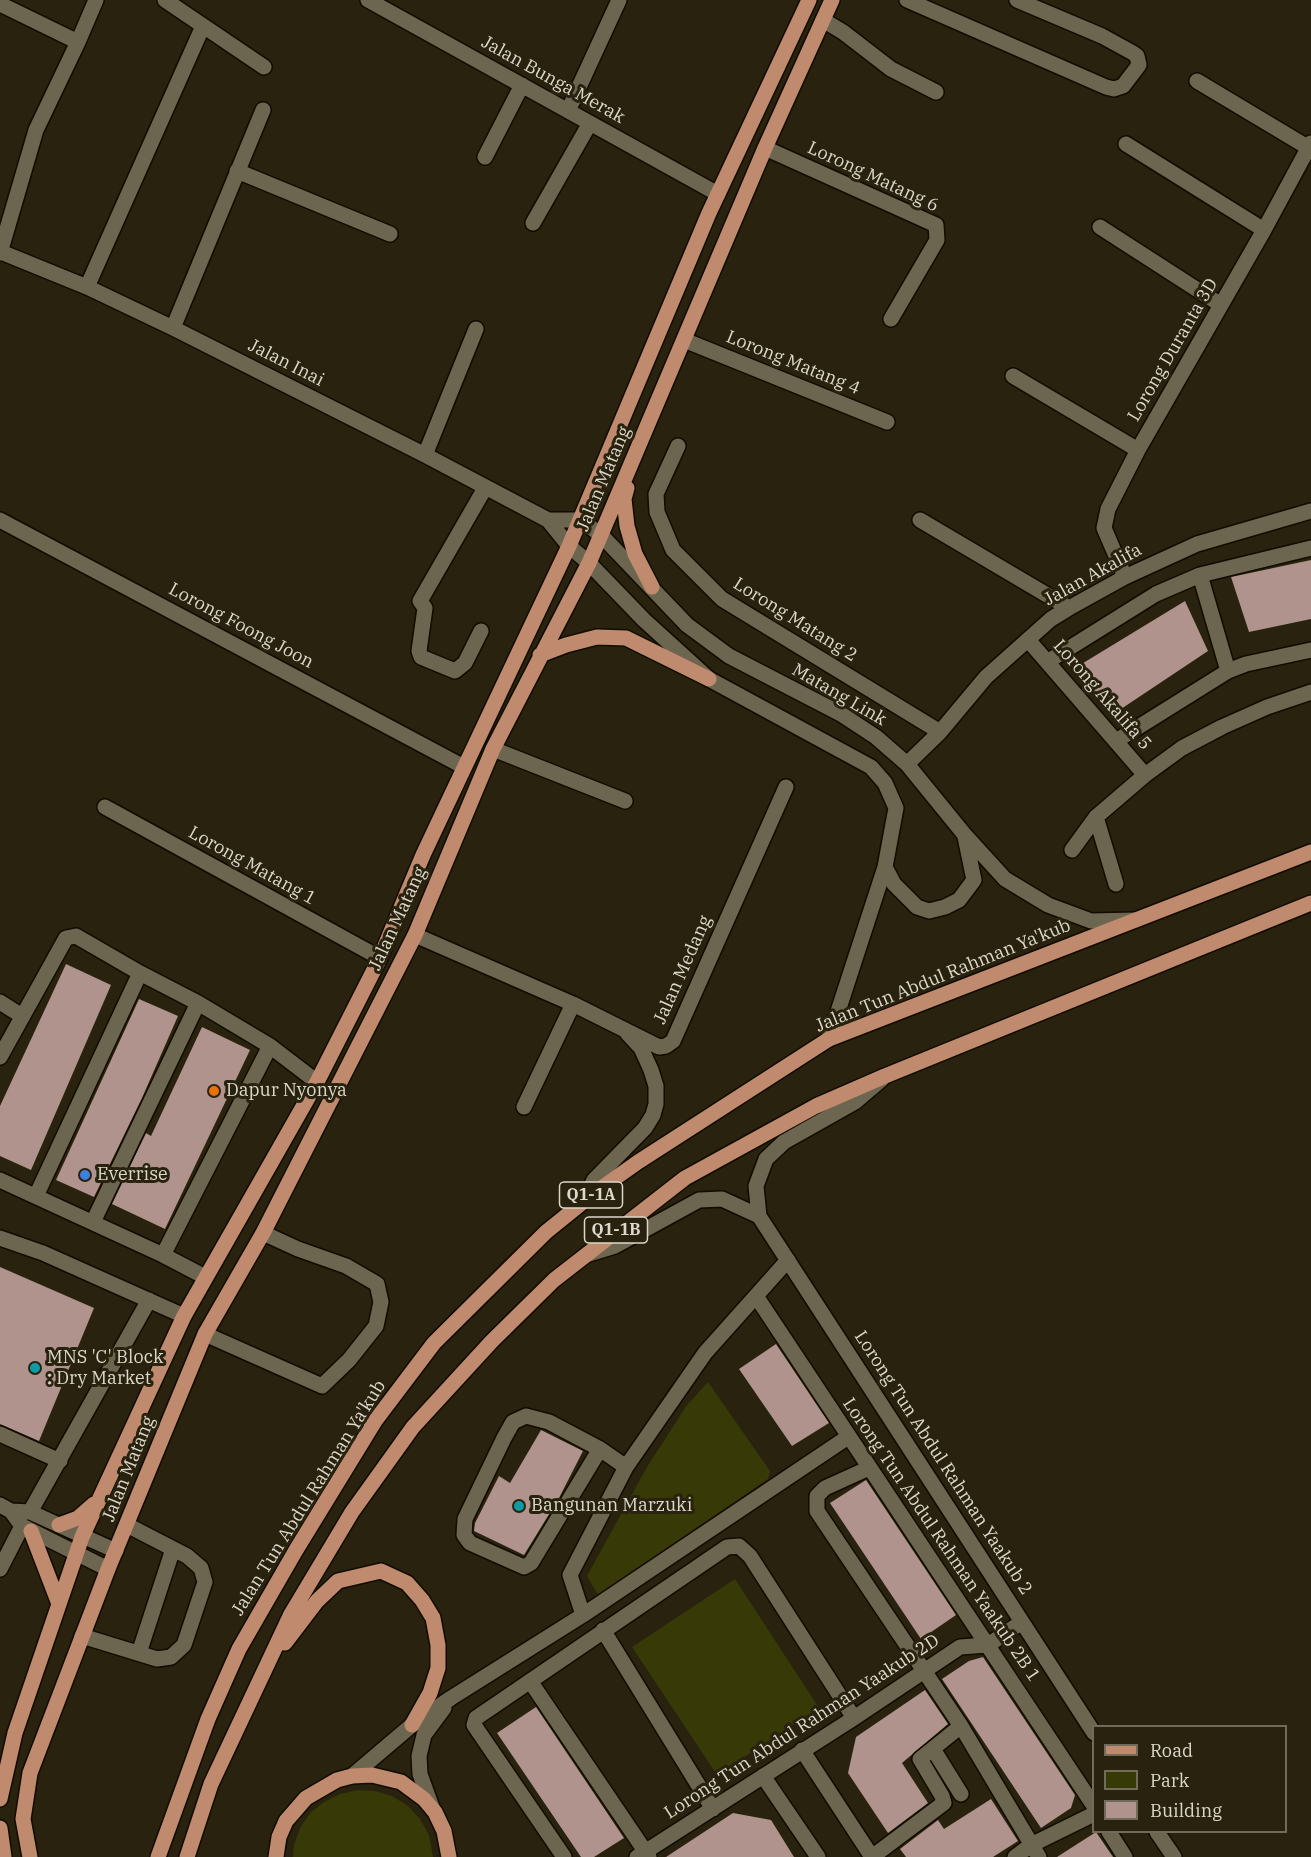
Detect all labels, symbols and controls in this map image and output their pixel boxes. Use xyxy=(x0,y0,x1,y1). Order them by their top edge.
street label: Jalan Bunga Merak xyxy=(477,32,629,128)
street label: Lorong Matang 6 xyxy=(804,137,942,217)
street label: Lorong Duranta 3D xyxy=(1123,275,1223,425)
street label: Lorong Matang 4 xyxy=(723,326,863,400)
street label: Jalan Inai xyxy=(245,335,327,391)
street label: Jalan Matang xyxy=(572,423,636,535)
street label: Jalan Akalifa xyxy=(1040,539,1146,611)
street label: Lorong Matang 2 xyxy=(729,573,861,667)
street label: Lorong Foong Joon xyxy=(165,579,317,673)
street label: Lorong Akalifa 5 xyxy=(1048,635,1156,755)
street label: Matang Link xyxy=(788,659,890,731)
street label: Lorong Matang 1 xyxy=(185,822,319,910)
street label: Jalan Matang xyxy=(365,864,431,974)
street label: Jalan Medang xyxy=(649,912,717,1028)
street label: Jalan Tun Abdul Rahman Ya'kub xyxy=(812,915,1074,1037)
place label: Dapur Nyonya xyxy=(226,1080,347,1102)
marker: Dapur Nyonya xyxy=(207,1084,221,1098)
place label: Everrise xyxy=(97,1164,168,1186)
marker: Everrise xyxy=(78,1168,92,1182)
road number: Q1-1A xyxy=(560,1182,622,1208)
road number: Q1-1B xyxy=(584,1217,648,1243)
street label: Lorong Tun Abdul Rahman Yaakub 2 xyxy=(849,1327,1037,1599)
place label: MNS 'C' Block : Dry Market xyxy=(47,1347,164,1390)
marker: MNS 'C' Block : Dry Market xyxy=(28,1361,42,1375)
street label: Jalan Tun Abdul Rahman Ya'kub xyxy=(227,1376,391,1620)
street label: Lorong Tun Abdul Rahman Yaakub 2B 1 xyxy=(838,1394,1044,1686)
street label: Jalan Matang xyxy=(98,1413,160,1525)
place label: Bangunan Marzuki xyxy=(531,1495,692,1517)
marker: Bangunan Marzuki xyxy=(512,1499,526,1513)
street label: Lorong Tun Abdul Rahman Yaakub 2D xyxy=(661,1630,943,1824)
legend xyxy=(1092,1725,1287,1833)
text: Road xyxy=(1150,1739,1193,1762)
text: Park xyxy=(1150,1769,1189,1792)
text: Building xyxy=(1150,1799,1222,1822)

